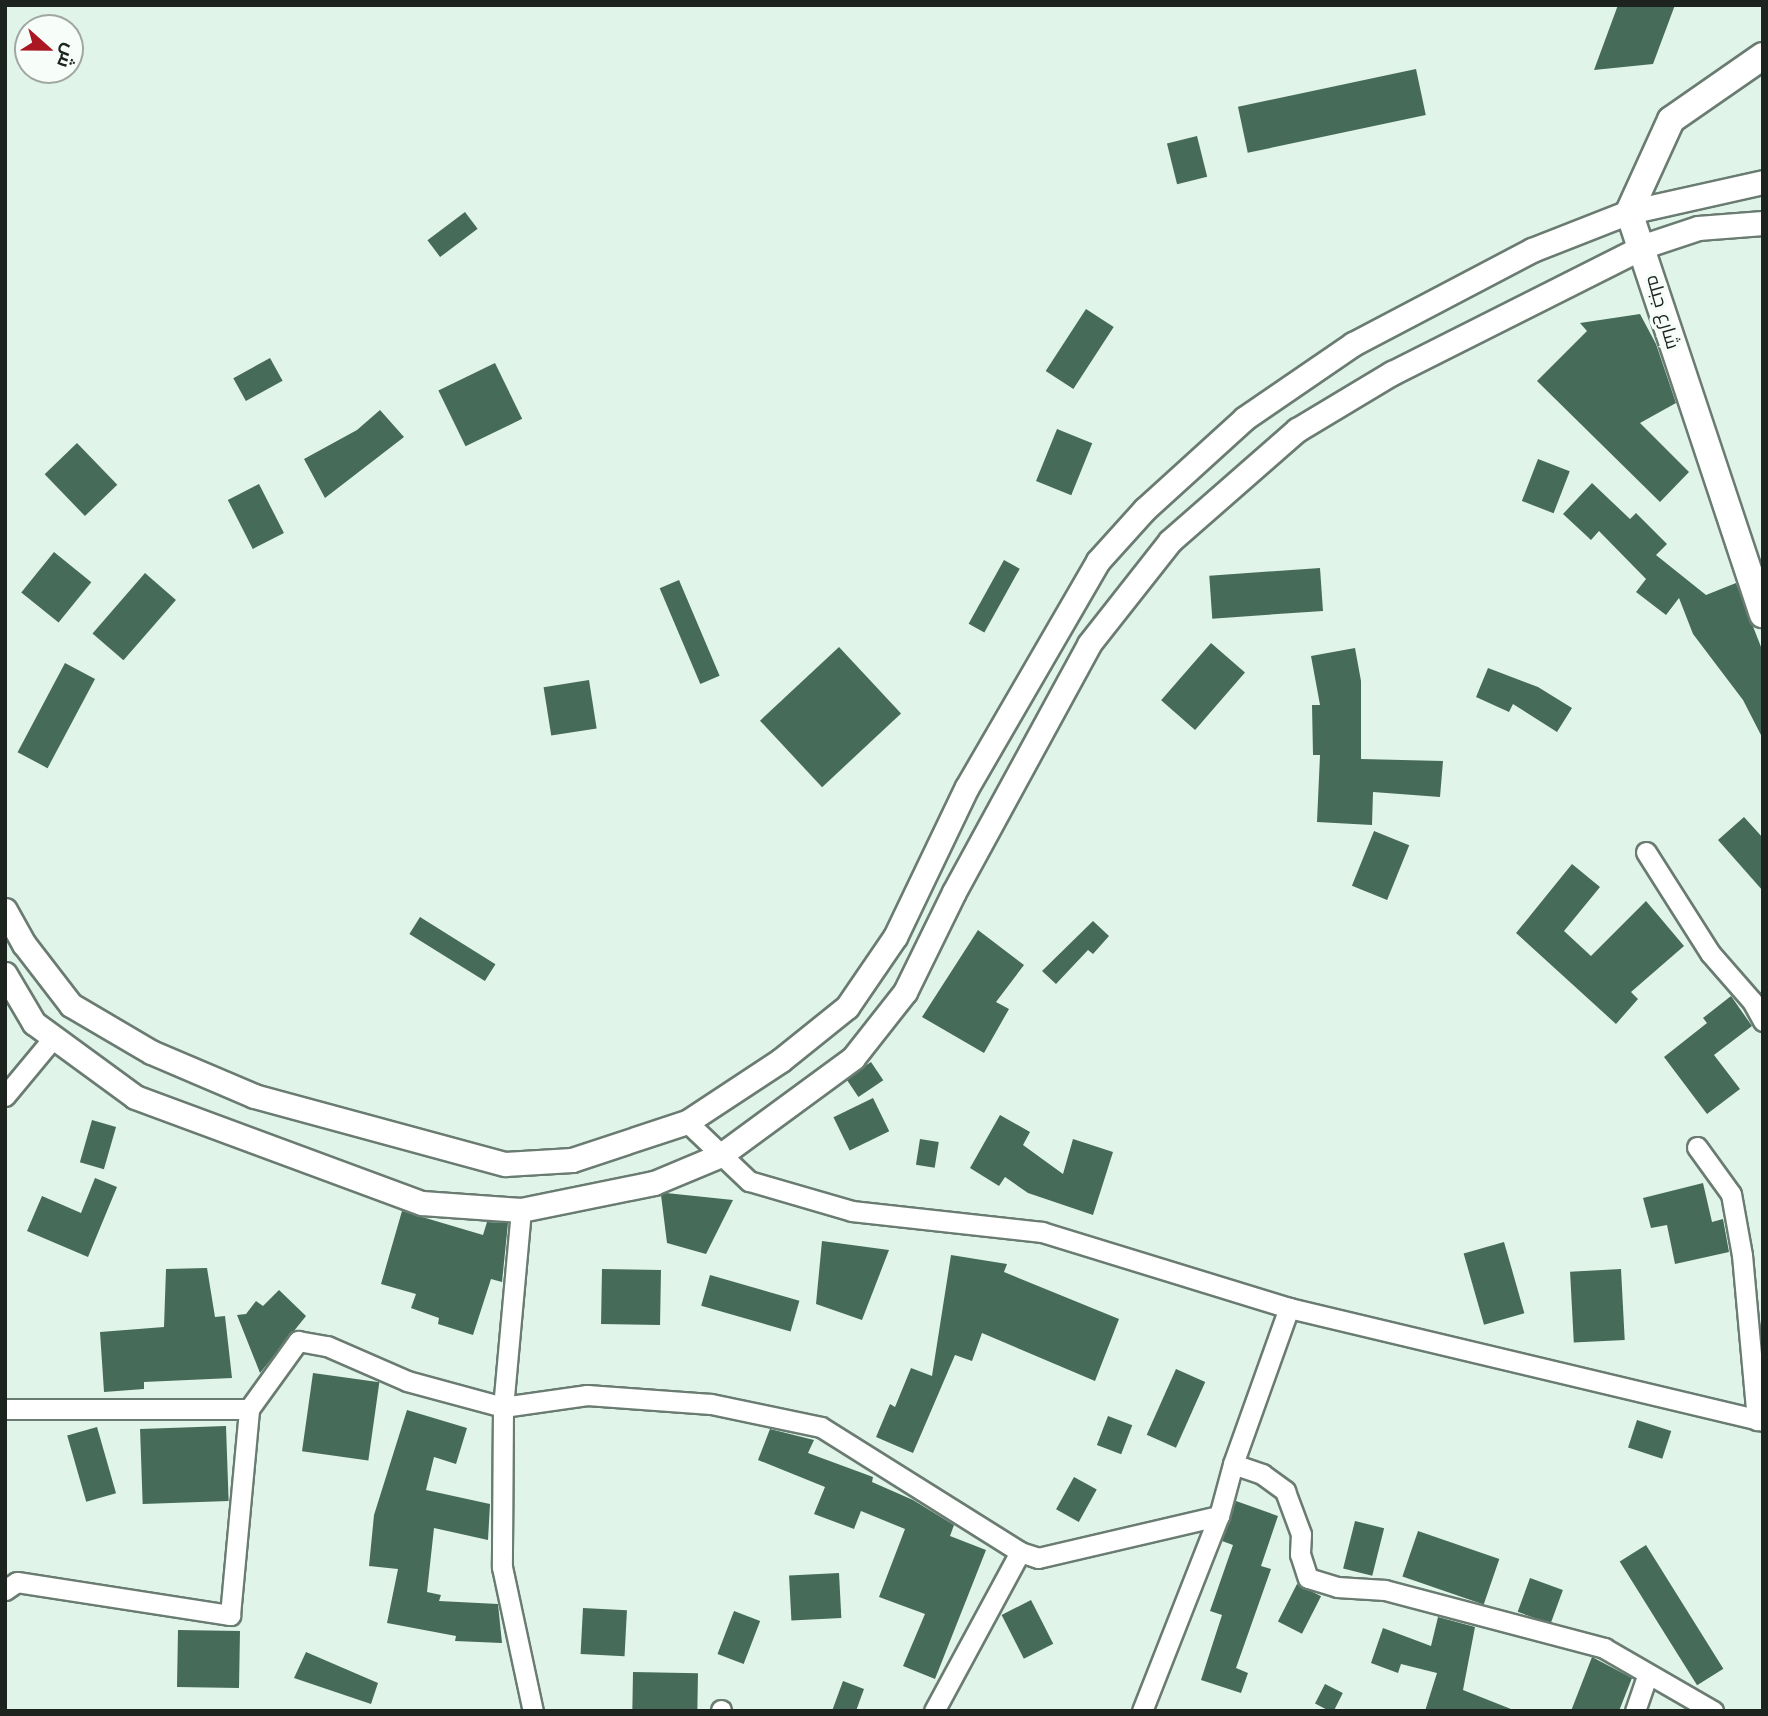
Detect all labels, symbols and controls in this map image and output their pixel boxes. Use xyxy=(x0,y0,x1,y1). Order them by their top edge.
north arrow xyxy=(14,14,84,84)
text: ش xyxy=(52,40,82,71)
street label: شارع جبله xyxy=(1642,272,1684,352)

